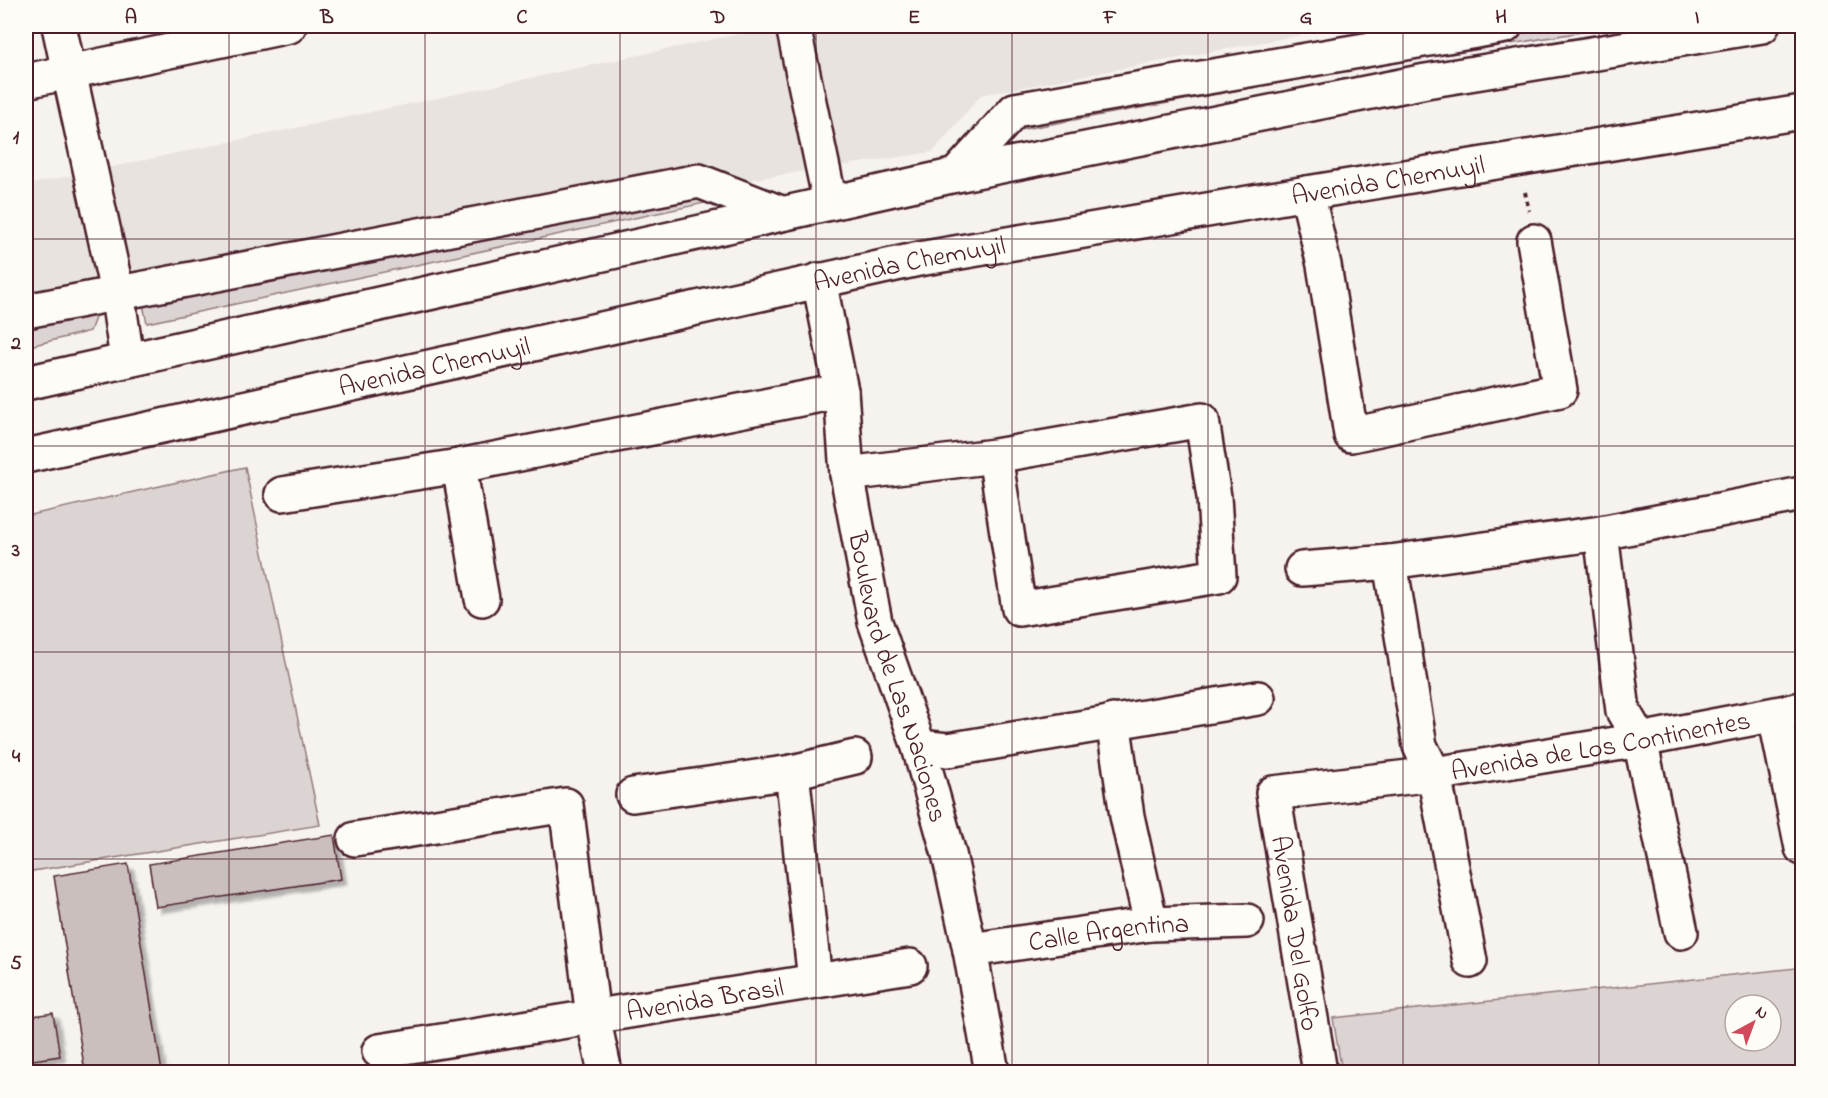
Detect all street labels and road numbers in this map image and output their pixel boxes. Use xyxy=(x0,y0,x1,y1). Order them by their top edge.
street label: Avenida Chemuyil xyxy=(1289,147,1488,217)
street label: Avenida Chemuyil xyxy=(810,228,1009,304)
street label: Avenida Chemuyil xyxy=(335,328,534,408)
street label: Boulevard de Las Naciones xyxy=(836,528,956,827)
street label: Avenida de Los Continentes xyxy=(1448,702,1754,793)
street label: Avenida Del Golfo xyxy=(1259,833,1328,1034)
street label: Calle Argentina xyxy=(1026,906,1190,963)
street label: Avenida Brasil xyxy=(624,969,787,1033)

